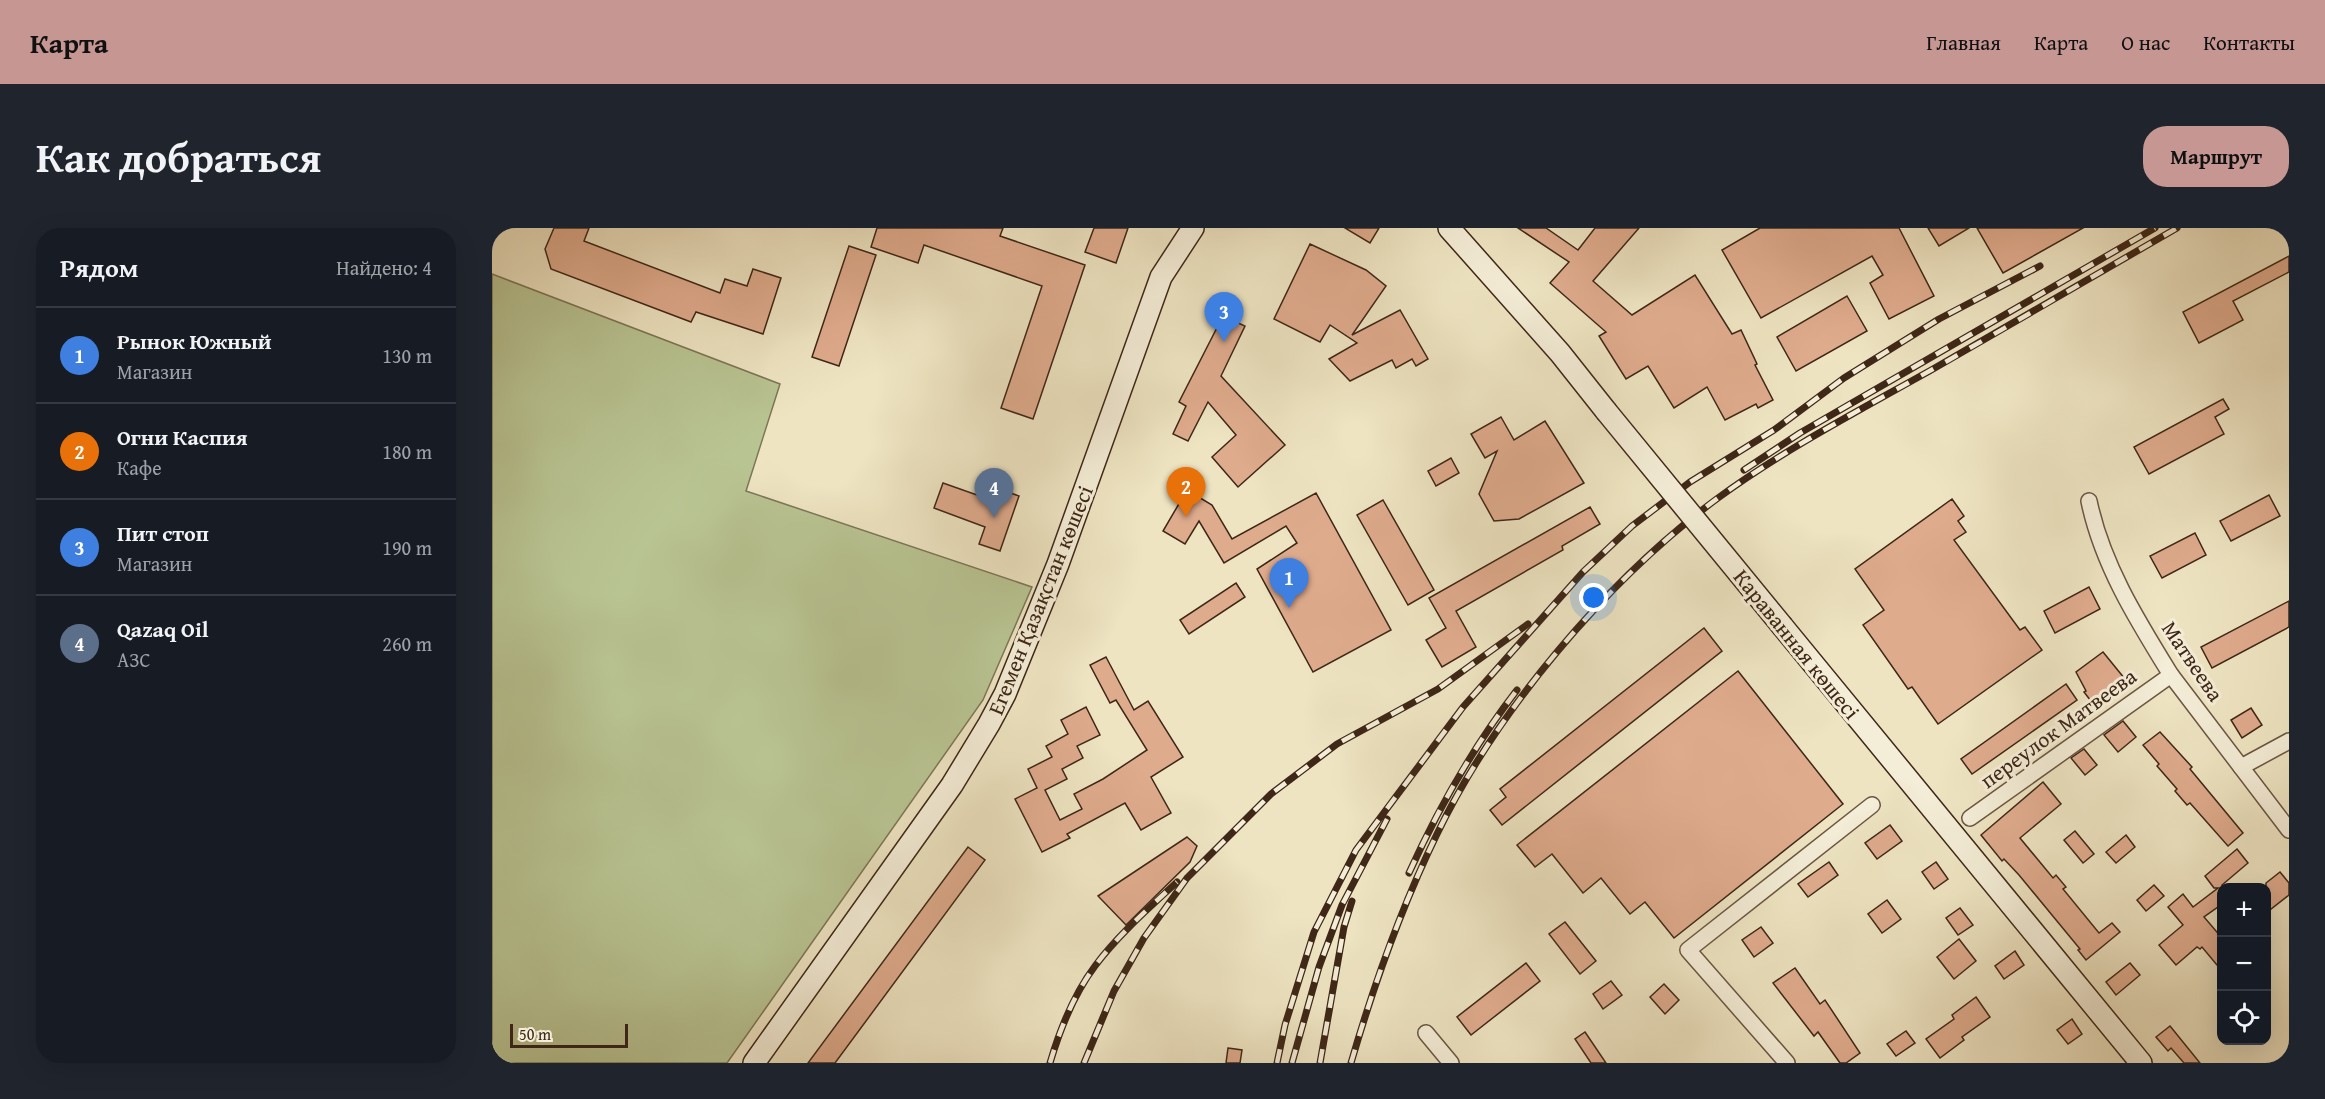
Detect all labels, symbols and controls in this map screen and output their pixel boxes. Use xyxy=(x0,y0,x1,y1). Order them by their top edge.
text: Карта xyxy=(30,22,108,63)
text: Главная xyxy=(1926,27,2001,58)
text: Карта xyxy=(2034,27,2088,58)
text: О нас xyxy=(2121,27,2170,58)
text: Контакты xyxy=(2203,27,2295,58)
text: Как добраться xyxy=(36,126,321,187)
button: Маршрут xyxy=(2143,126,2289,187)
text: Рядом xyxy=(60,248,138,287)
text: Найдено: 4 xyxy=(336,253,432,282)
pin: 3 xyxy=(1204,292,1244,342)
text: Рынок Южный xyxy=(117,325,271,357)
text: 1 xyxy=(74,341,85,370)
text: 130 m xyxy=(382,341,432,370)
text: Магазин xyxy=(117,357,192,386)
text: Огни Каспия xyxy=(117,421,248,453)
text: 2 xyxy=(74,437,85,466)
text: 180 m xyxy=(382,437,432,466)
text: Кафе xyxy=(117,453,162,482)
pin: 4 xyxy=(974,468,1014,518)
pin: 2 xyxy=(1166,468,1206,517)
street label: Егемен Қазақстан көшесі xyxy=(979,481,1101,719)
text: Пит стоп xyxy=(117,517,209,549)
text: 3 xyxy=(74,533,85,562)
text: 190 m xyxy=(382,533,432,562)
text: Магазин xyxy=(117,549,192,578)
pin: 1 xyxy=(1270,558,1308,608)
street label: Караванная көшесі xyxy=(1726,562,1868,726)
your location xyxy=(1579,583,1608,612)
text: Qazaq Oil xyxy=(117,613,209,645)
street label: Матвеева xyxy=(2154,614,2232,708)
text: 4 xyxy=(74,629,85,658)
text: 260 m xyxy=(382,629,432,658)
text: АЗС xyxy=(117,645,150,674)
street label: переулок Матвеева xyxy=(1973,660,2143,796)
map controls xyxy=(2217,883,2271,1045)
button: + xyxy=(2217,883,2271,937)
button: − xyxy=(2217,937,2271,991)
button: locate xyxy=(2217,991,2271,1045)
scale bar xyxy=(510,1021,628,1048)
text: 50 m xyxy=(519,1022,551,1046)

